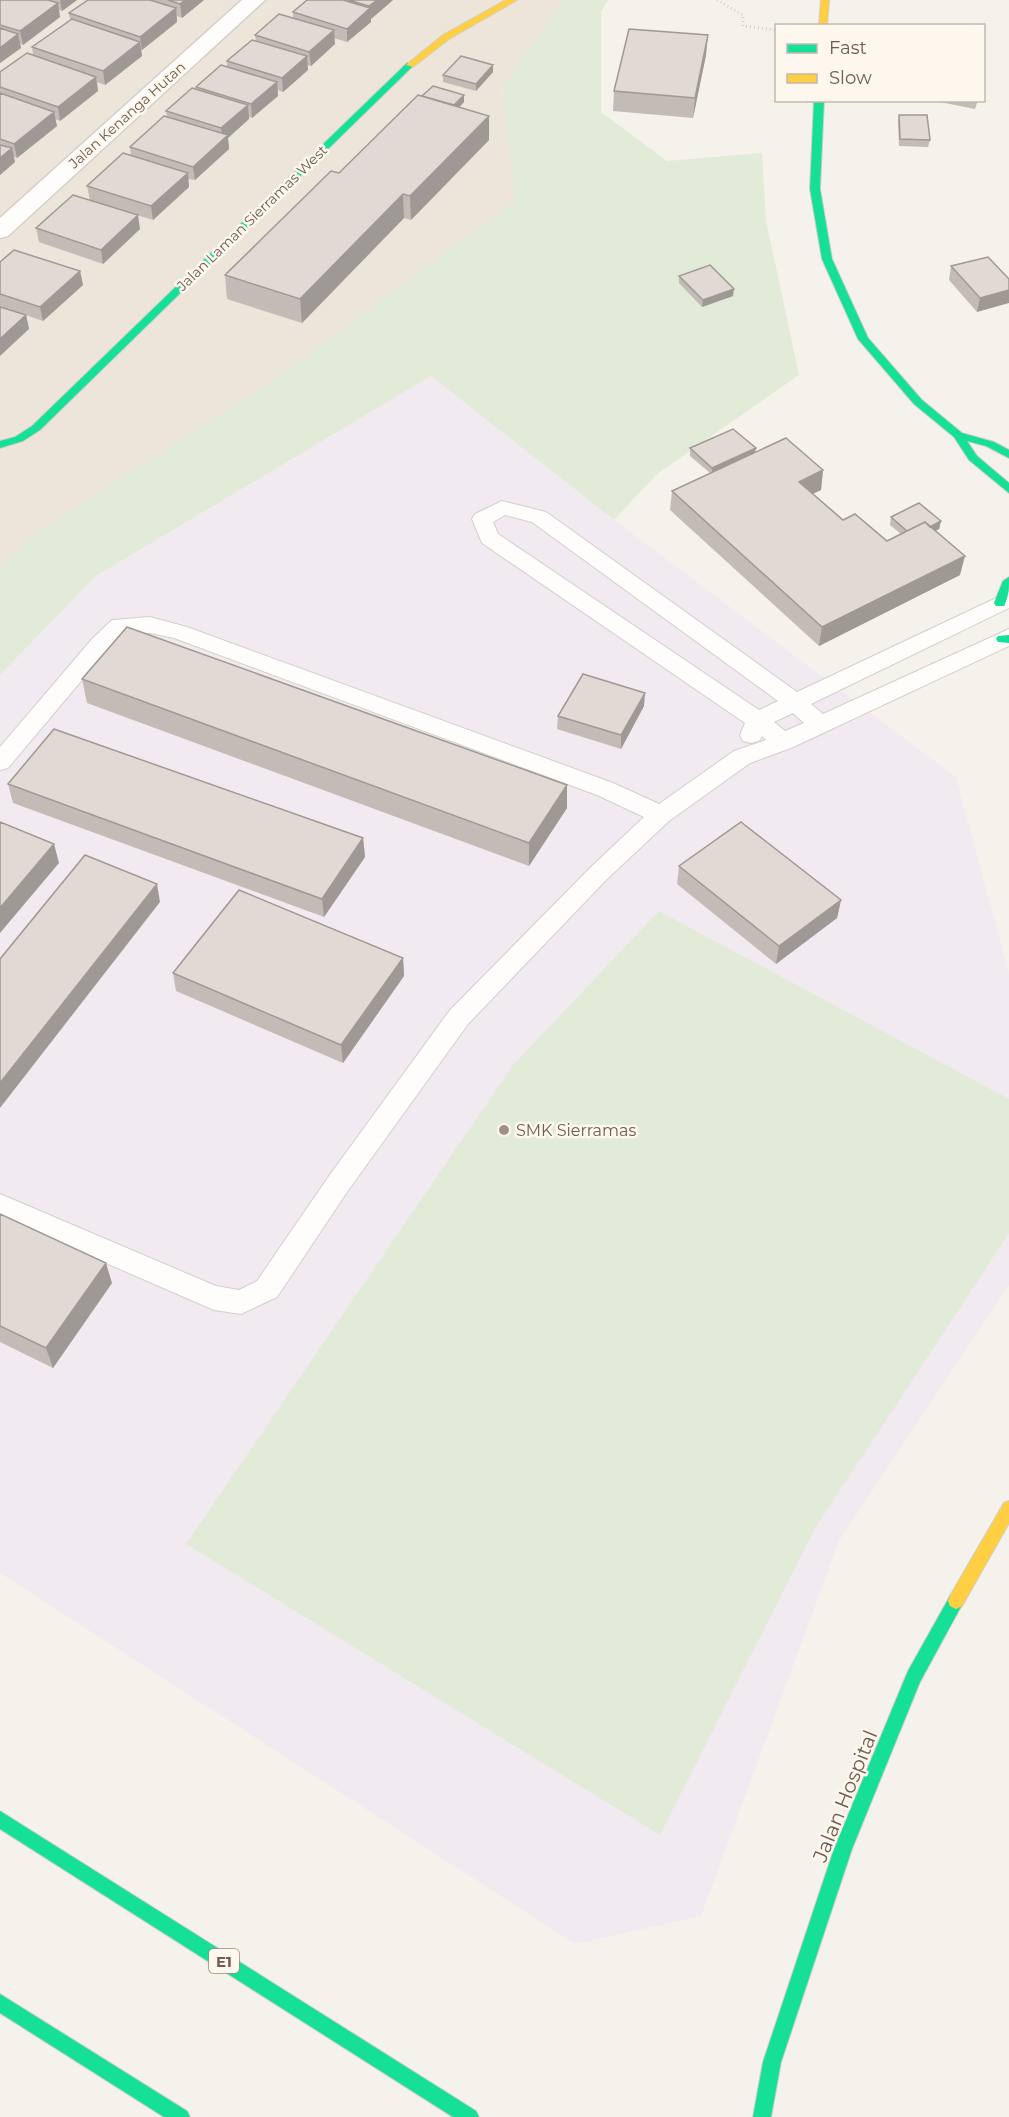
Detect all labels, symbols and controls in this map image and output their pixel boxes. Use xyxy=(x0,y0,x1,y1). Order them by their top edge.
legend xyxy=(775,24,985,102)
text: Fast xyxy=(829,37,867,59)
street label: Jalan Kenanga Hutan xyxy=(64,58,189,173)
text: Slow xyxy=(829,67,872,89)
street label: Jalan Laman Sierramas West xyxy=(172,141,331,295)
place label: SMK Sierramas xyxy=(516,1121,636,1140)
marker: SMK Sierramas xyxy=(497,1123,511,1137)
street label: Jalan Hospital xyxy=(807,1727,882,1866)
road number: E1 xyxy=(209,1949,239,1973)

